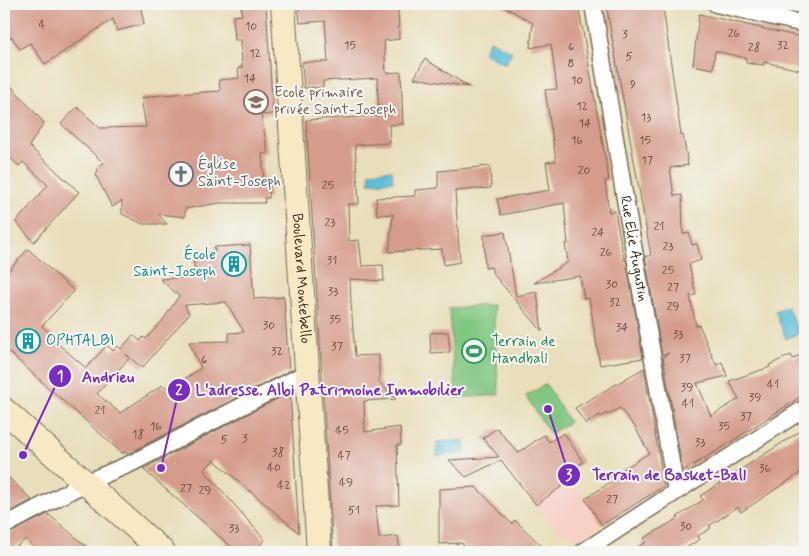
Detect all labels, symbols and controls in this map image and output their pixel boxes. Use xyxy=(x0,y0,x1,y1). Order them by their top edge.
house number: 4 xyxy=(39,17,46,33)
house number: 10 xyxy=(245,19,257,35)
house number: 26 xyxy=(728,26,741,42)
house number: 3 xyxy=(622,27,628,43)
house number: 15 xyxy=(344,38,356,54)
house number: 32 xyxy=(777,38,789,54)
house number: 6 xyxy=(568,39,574,55)
house number: 28 xyxy=(748,40,760,56)
house number: 12 xyxy=(249,46,261,62)
house number: 5 xyxy=(625,49,633,65)
house number: 8 xyxy=(568,56,574,72)
house number: 14 xyxy=(244,71,256,87)
house number: 10 xyxy=(571,73,583,89)
house number: 9 xyxy=(630,77,636,93)
place label: Ecole primaire privée Saint-Joseph xyxy=(274,83,396,120)
school or university icon: Ecole primaire privée Saint-Joseph xyxy=(243,89,269,115)
house number: 12 xyxy=(576,99,588,115)
house number: 13 xyxy=(641,110,651,126)
house number: 14 xyxy=(579,116,591,132)
house number: 16 xyxy=(571,133,583,149)
house number: 15 xyxy=(639,133,651,149)
house number: 17 xyxy=(641,153,653,169)
place label: Église Saint-Joseph xyxy=(198,154,281,192)
church icon: Église Saint-Joseph xyxy=(168,161,194,187)
house number: 20 xyxy=(578,163,591,179)
house number: 25 xyxy=(322,178,334,194)
street label: Rue Elie Augustin xyxy=(615,194,653,303)
street label: Boulevard Montebello xyxy=(287,213,315,344)
house number: 23 xyxy=(325,215,335,231)
house number: 21 xyxy=(653,219,665,235)
house number: 24 xyxy=(591,225,605,241)
house number: 23 xyxy=(663,239,673,255)
place label: École Saint-Joseph xyxy=(133,244,216,282)
house number: 26 xyxy=(600,245,613,261)
building icon: École Saint-Joseph xyxy=(221,251,247,277)
house number: 31 xyxy=(327,253,337,269)
house number: 25 xyxy=(662,263,674,279)
house number: 30 xyxy=(606,277,618,293)
house number: 27 xyxy=(667,280,679,296)
house number: 33 xyxy=(328,284,338,300)
house number: 32 xyxy=(609,295,621,311)
house number: 29 xyxy=(666,299,680,315)
house number: 35 xyxy=(329,312,341,328)
house number: 30 xyxy=(263,318,275,334)
house number: 34 xyxy=(616,320,628,336)
house number: 33 xyxy=(673,327,683,343)
building icon: OPHTALBI xyxy=(15,328,41,354)
place label: OPHTALBI xyxy=(46,331,114,351)
place label: Terrain de Handball xyxy=(492,332,556,369)
sports icon: Terrain de Handball xyxy=(461,338,487,364)
house number: 37 xyxy=(331,339,343,355)
house number: 32 xyxy=(271,344,283,360)
house number: 37 xyxy=(679,351,691,367)
house number: 6 xyxy=(201,352,207,368)
callout: Andrieu xyxy=(47,360,145,391)
text: 1 xyxy=(57,367,63,387)
text: Andrieu xyxy=(82,367,135,388)
callout: L'adresse. Albi Patrimoine Immobilier xyxy=(166,374,470,405)
house number: 41 xyxy=(767,377,779,393)
text: L'adresse. Albi Patrimoine Immobilier xyxy=(196,380,465,401)
house number: 39 xyxy=(681,380,693,396)
text: 2 xyxy=(175,381,183,401)
house number: 39 xyxy=(749,390,761,406)
house number: 41 xyxy=(682,396,694,412)
house number: 21 xyxy=(94,403,106,419)
house number: 37 xyxy=(740,409,752,425)
house number: 16 xyxy=(150,419,162,435)
house number: 35 xyxy=(718,419,730,435)
house number: 45 xyxy=(335,423,349,439)
house number: 18 xyxy=(132,427,144,443)
house number: 3 xyxy=(242,431,248,447)
house number: 5 xyxy=(220,432,228,448)
house number: 33 xyxy=(695,435,705,451)
house number: 38 xyxy=(272,445,284,461)
house number: 47 xyxy=(337,448,351,464)
callout: Terrain de Basket-Ball xyxy=(557,459,756,490)
house number: 40 xyxy=(267,460,281,476)
house number: 36 xyxy=(759,461,771,477)
text: Terrain de Basket-Ball xyxy=(592,465,746,486)
text: 3 xyxy=(566,466,573,486)
house number: 49 xyxy=(339,475,353,491)
house number: 42 xyxy=(277,478,291,494)
house number: 27 xyxy=(180,481,192,497)
house number: 29 xyxy=(198,483,212,499)
house number: 27 xyxy=(606,492,618,508)
house number: 51 xyxy=(348,503,360,519)
house number: 30 xyxy=(680,519,692,535)
house number: 33 xyxy=(229,521,239,537)

